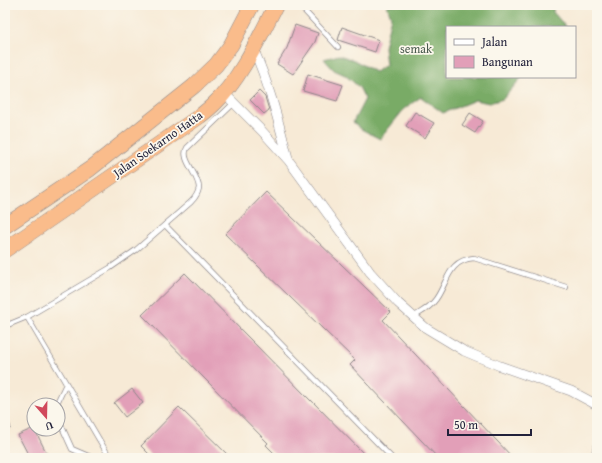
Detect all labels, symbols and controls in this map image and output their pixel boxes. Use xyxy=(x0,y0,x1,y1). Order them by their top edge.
legend xyxy=(446,26,576,78)
text: Jalan xyxy=(480,33,507,50)
park label: semak xyxy=(400,40,433,57)
text: Bangunan xyxy=(482,53,533,70)
street label: Jalan Soekarno Hatta xyxy=(108,106,206,182)
north arrow xyxy=(26,397,66,437)
scale bar xyxy=(448,411,531,437)
text: 50 m xyxy=(454,416,478,433)
text: U xyxy=(43,418,56,435)

